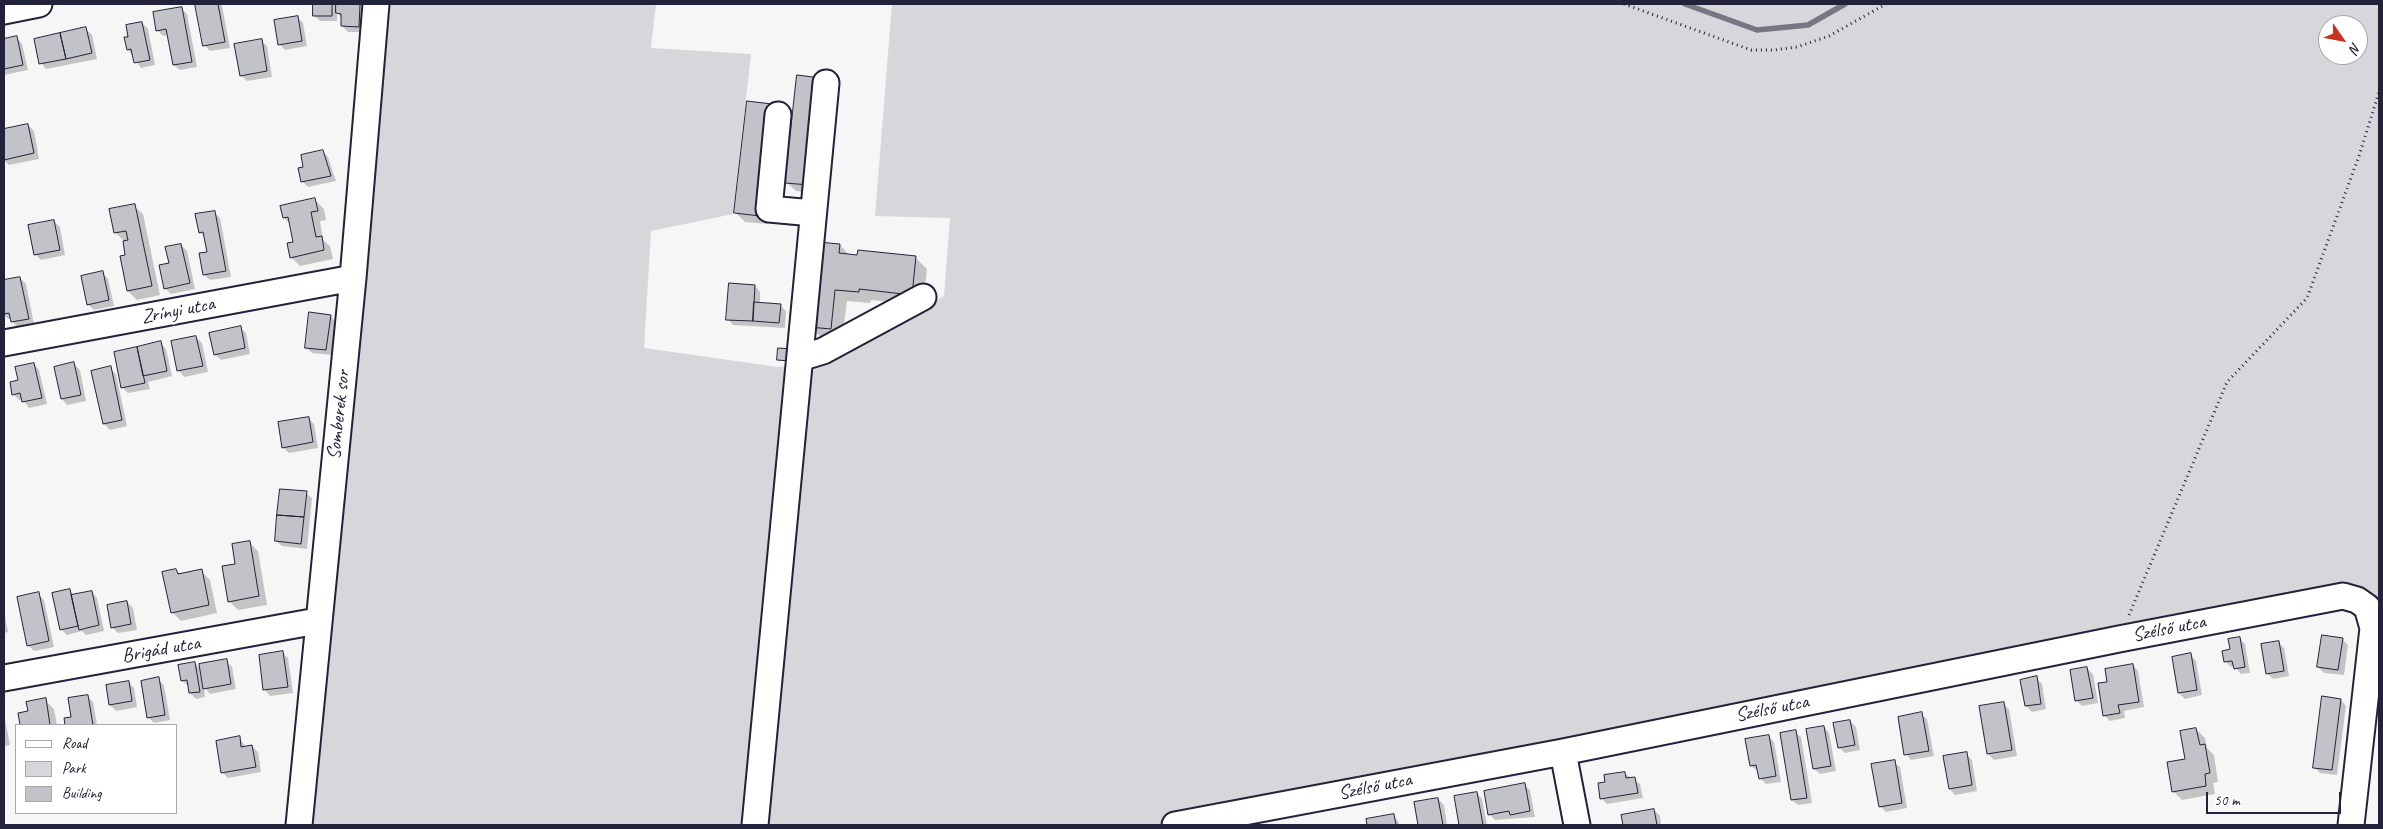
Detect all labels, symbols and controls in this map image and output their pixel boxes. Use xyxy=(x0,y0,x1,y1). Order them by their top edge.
north arrow xyxy=(2318,15,2368,65)
text: N xyxy=(2346,40,2365,56)
street label: Zrínyi utca xyxy=(139,292,217,330)
street label: Somberek sor xyxy=(322,369,356,461)
street label: Szélső utca xyxy=(2130,610,2208,648)
street label: Brigád utca xyxy=(120,631,202,669)
street label: Szélső utca xyxy=(1733,690,1811,728)
legend xyxy=(15,724,178,814)
text: Road xyxy=(62,734,87,753)
text: Park xyxy=(62,759,86,778)
street label: Szélső utca xyxy=(1336,768,1414,806)
scale bar xyxy=(2208,782,2343,814)
text: Building xyxy=(62,784,101,803)
text: 50 m xyxy=(2214,791,2240,810)

